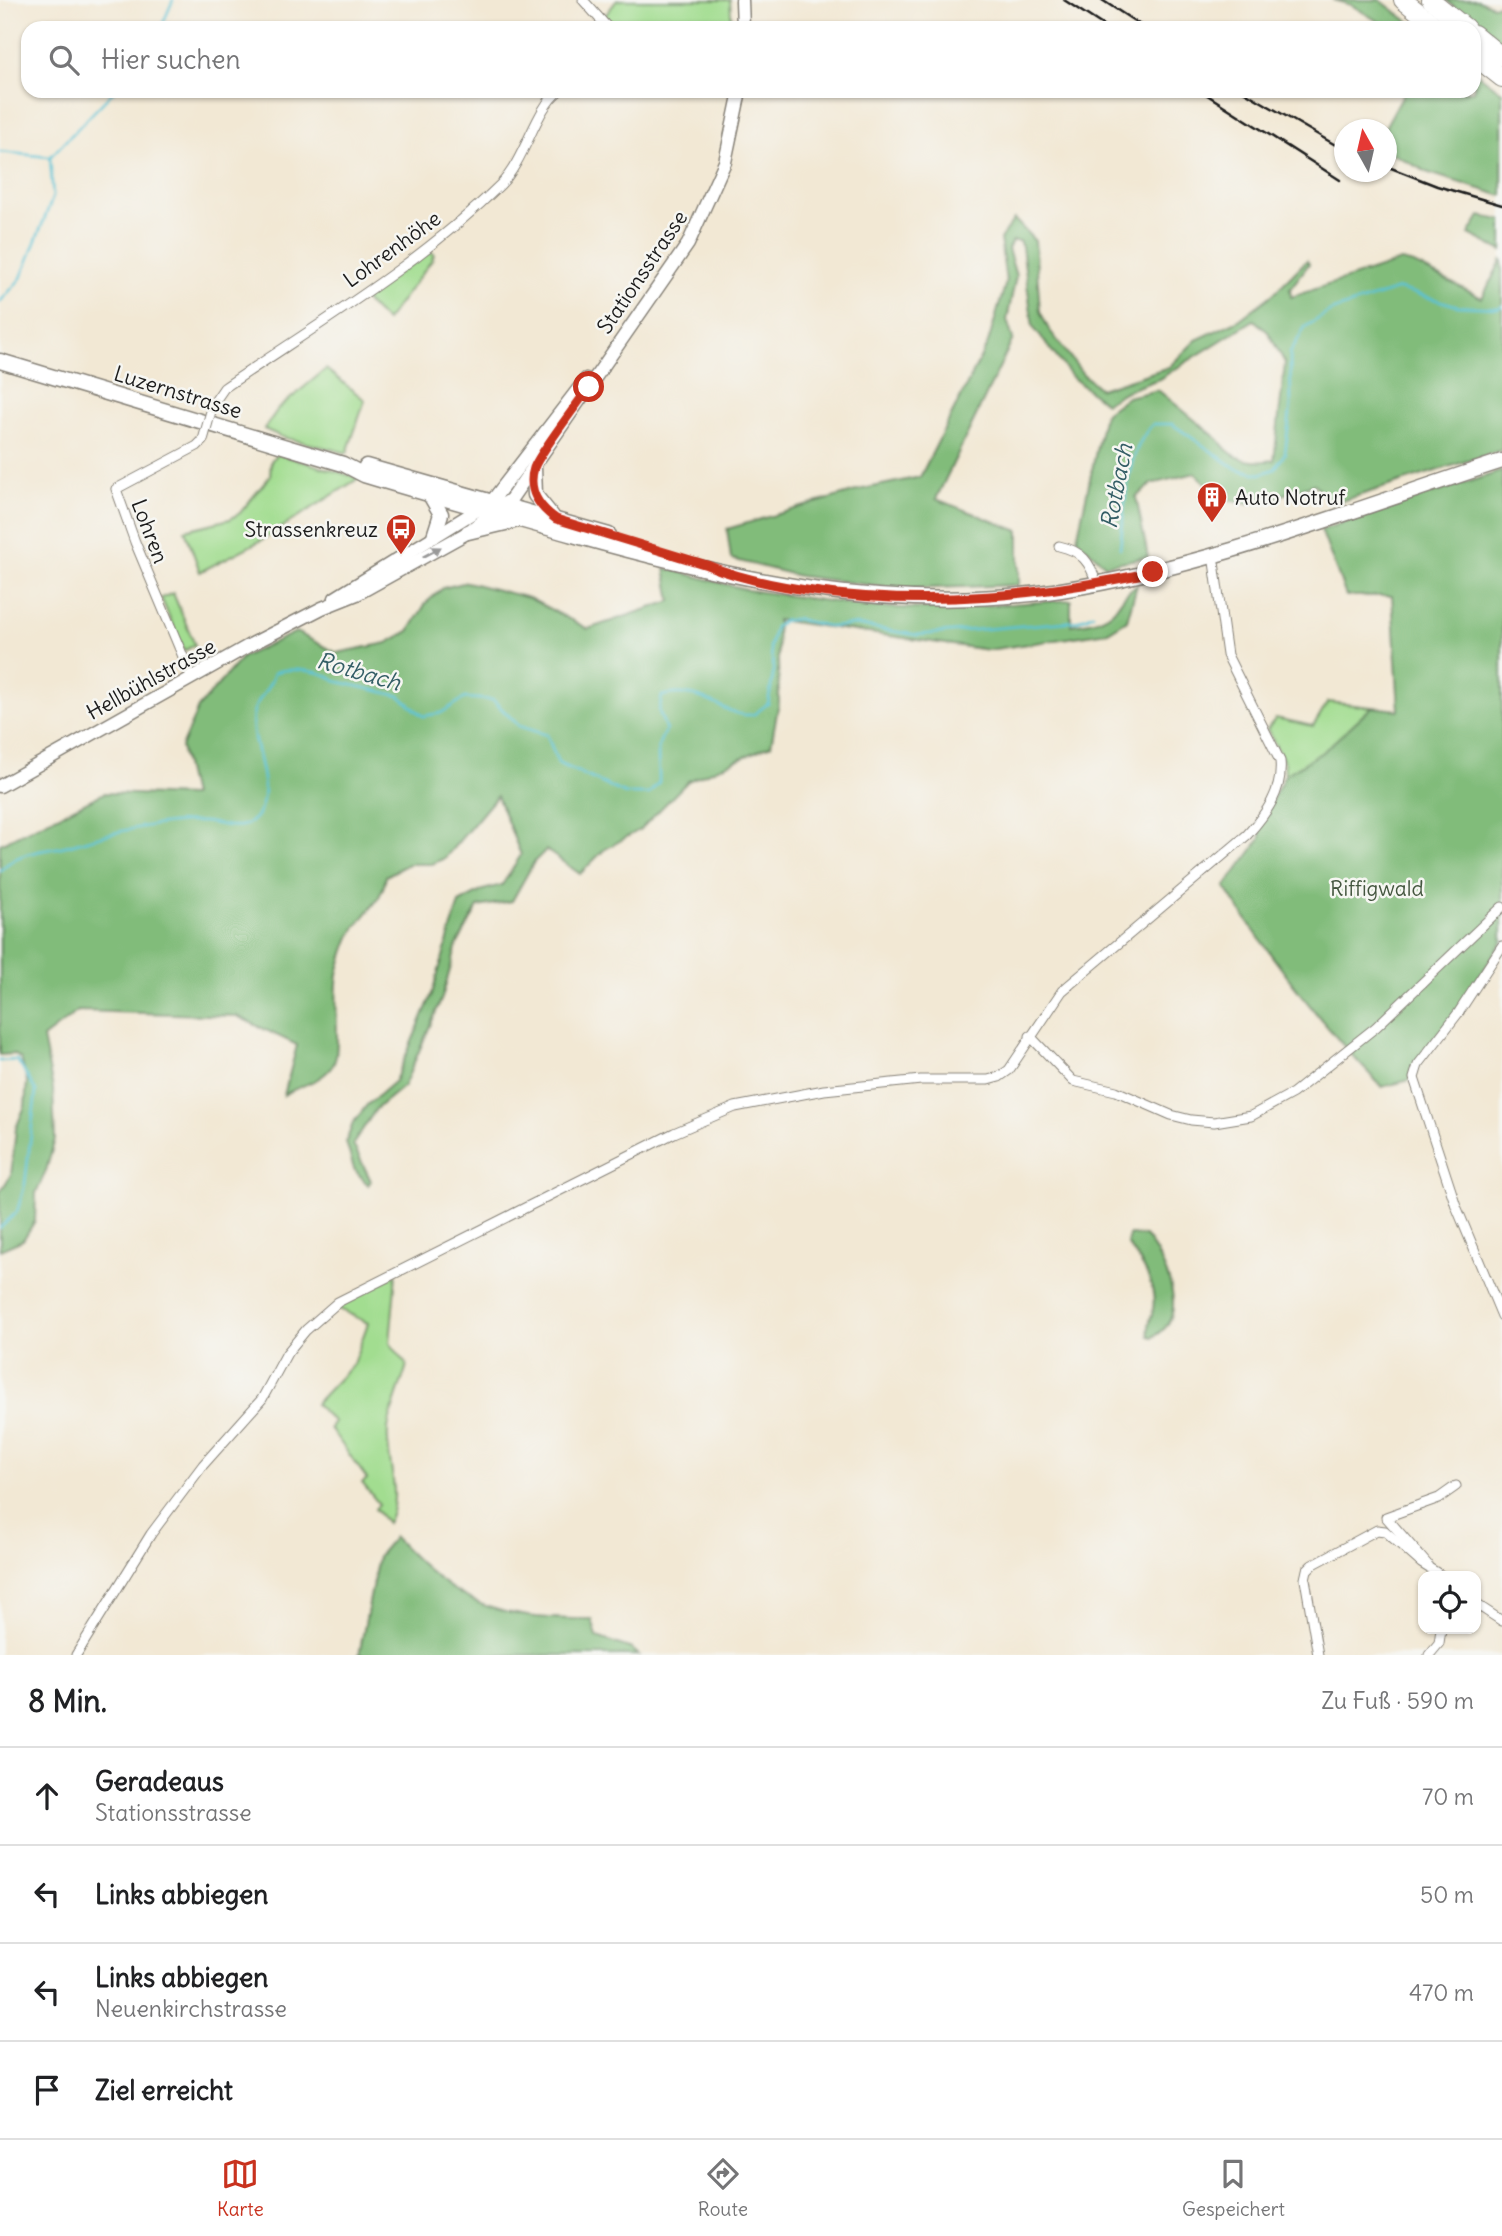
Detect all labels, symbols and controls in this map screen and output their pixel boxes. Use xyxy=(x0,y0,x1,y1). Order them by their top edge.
search box xyxy=(21,21,1481,98)
icon: search xyxy=(45,41,83,79)
text: Hier suchen xyxy=(101,43,241,76)
north arrow xyxy=(1334,119,1397,182)
street label: Lohrenhöhe xyxy=(338,205,446,293)
street label: Stationsstrasse xyxy=(591,205,693,339)
street label: Luzernstrasse xyxy=(111,360,245,424)
route start xyxy=(573,371,604,402)
water label: Rotbach xyxy=(1094,440,1139,531)
building icon: Auto Notruf xyxy=(1195,480,1229,524)
place label: Auto Notruf xyxy=(1235,484,1347,511)
street label: Lohren xyxy=(125,495,175,567)
bus stop icon: Strassenkreuz xyxy=(384,512,418,556)
place label: Strassenkreuz xyxy=(244,516,378,543)
one-way arrow xyxy=(422,546,441,558)
route end xyxy=(1137,556,1168,587)
street label: Hellbühlstrasse xyxy=(82,632,220,726)
water label: Rotbach xyxy=(314,645,405,697)
park label: Riffigwald xyxy=(1330,875,1424,902)
map controls xyxy=(1418,1571,1481,1634)
button: locate xyxy=(1418,1571,1481,1634)
text: 8 Min. xyxy=(28,1682,107,1720)
text: Zu Fuß · 590 m xyxy=(1321,1686,1474,1715)
text: Geradeaus xyxy=(95,1765,224,1798)
icon: ahead xyxy=(28,1777,66,1815)
text: 70 m xyxy=(1422,1782,1474,1811)
text: Stationsstrasse xyxy=(95,1798,252,1827)
icon: left xyxy=(28,1875,66,1913)
text: Links abbiegen xyxy=(95,1878,268,1911)
text: 50 m xyxy=(1420,1880,1474,1909)
text: Links abbiegen xyxy=(95,1961,268,1994)
icon: left xyxy=(28,1973,66,2011)
text: 470 m xyxy=(1409,1978,1474,2007)
text: Neuenkirchstrasse xyxy=(95,1994,287,2023)
icon: arrive xyxy=(28,2071,66,2109)
text: Ziel erreicht xyxy=(95,2074,233,2107)
tab: Karte xyxy=(217,2155,264,2221)
tab: Route xyxy=(698,2155,748,2221)
tab: Gespeichert xyxy=(1182,2155,1285,2221)

